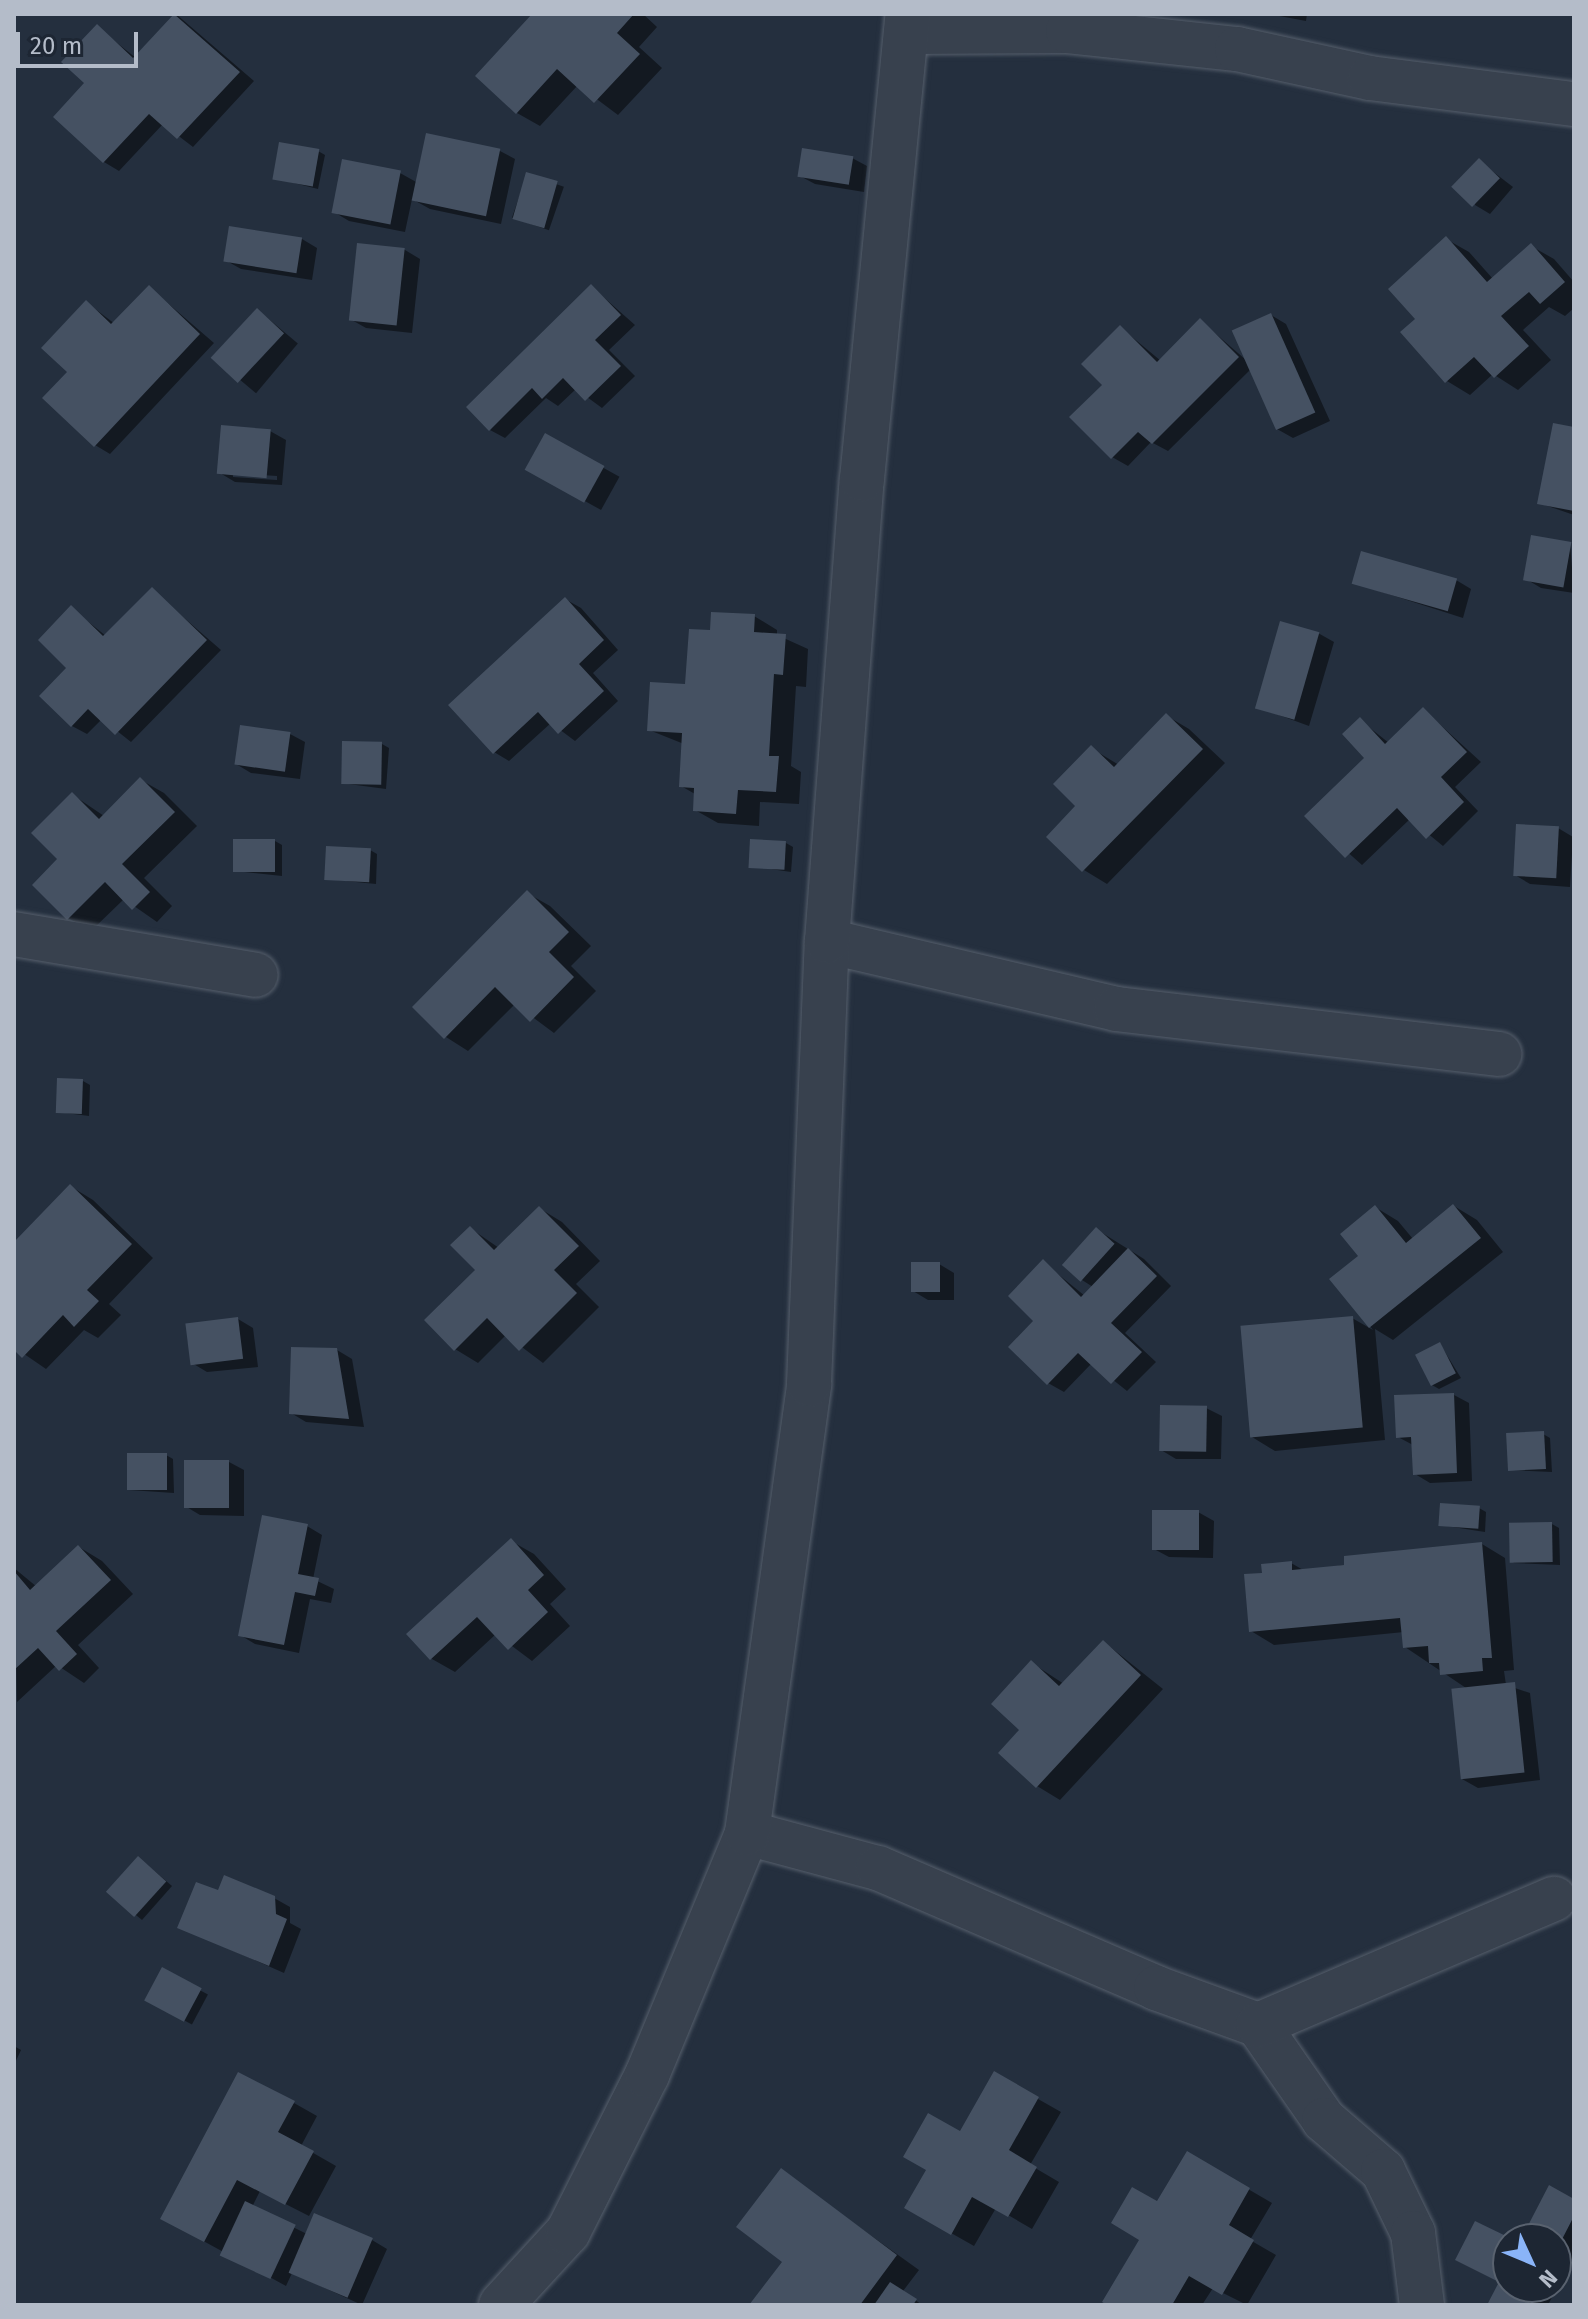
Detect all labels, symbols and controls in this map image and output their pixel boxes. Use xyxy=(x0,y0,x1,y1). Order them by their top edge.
scale bar xyxy=(20,16,142,66)
text: 20 m xyxy=(30,32,82,60)
north arrow xyxy=(1492,2223,1572,2303)
text: N xyxy=(1533,2264,1563,2293)

